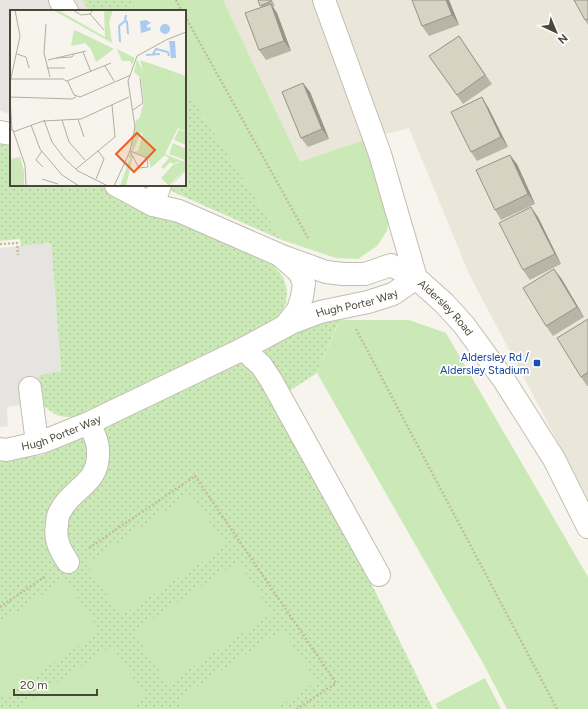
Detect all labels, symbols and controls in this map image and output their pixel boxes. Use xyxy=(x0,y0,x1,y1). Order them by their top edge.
inset map xyxy=(10,10,186,186)
north arrow xyxy=(536,12,576,52)
text: N xyxy=(555,31,570,46)
street label: Aldersley Road xyxy=(416,277,476,338)
street label: Hugh Porter Way xyxy=(314,286,401,320)
place label: Aldersley Rd / Aldersley Stadium xyxy=(440,351,530,377)
marker: Aldersley Rd / Aldersley Stadium xyxy=(532,358,542,368)
street label: Hugh Porter Way xyxy=(20,412,103,453)
scale bar xyxy=(14,671,97,697)
text: 20 m xyxy=(20,678,48,692)

